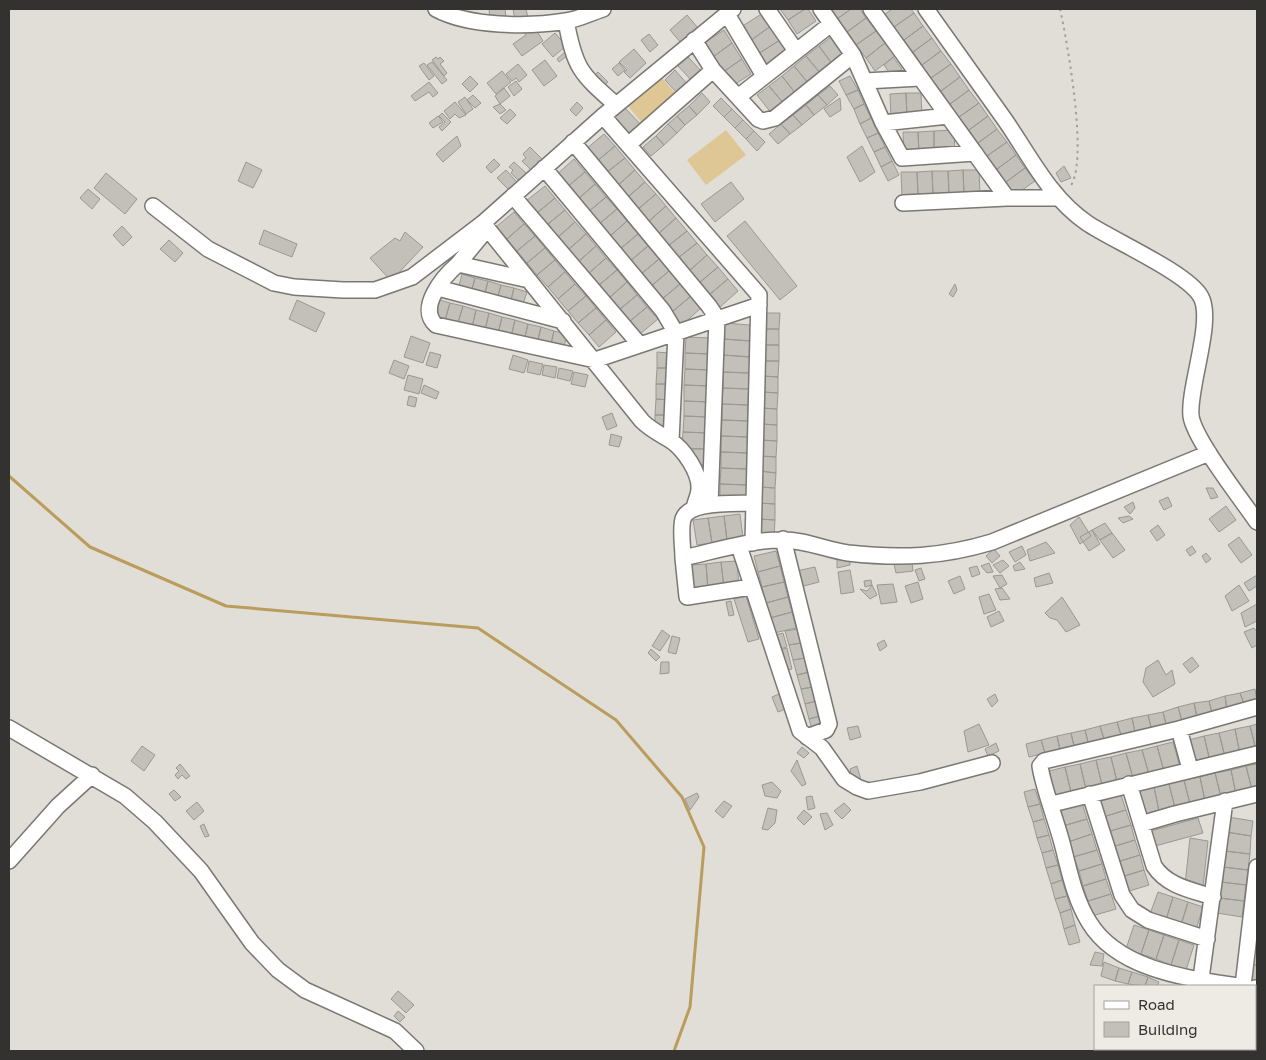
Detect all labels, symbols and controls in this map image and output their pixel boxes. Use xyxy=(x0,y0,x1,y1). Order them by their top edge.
legend xyxy=(1094,985,1256,1050)
text: Road xyxy=(1138,995,1175,1013)
text: Building xyxy=(1138,1020,1198,1038)

